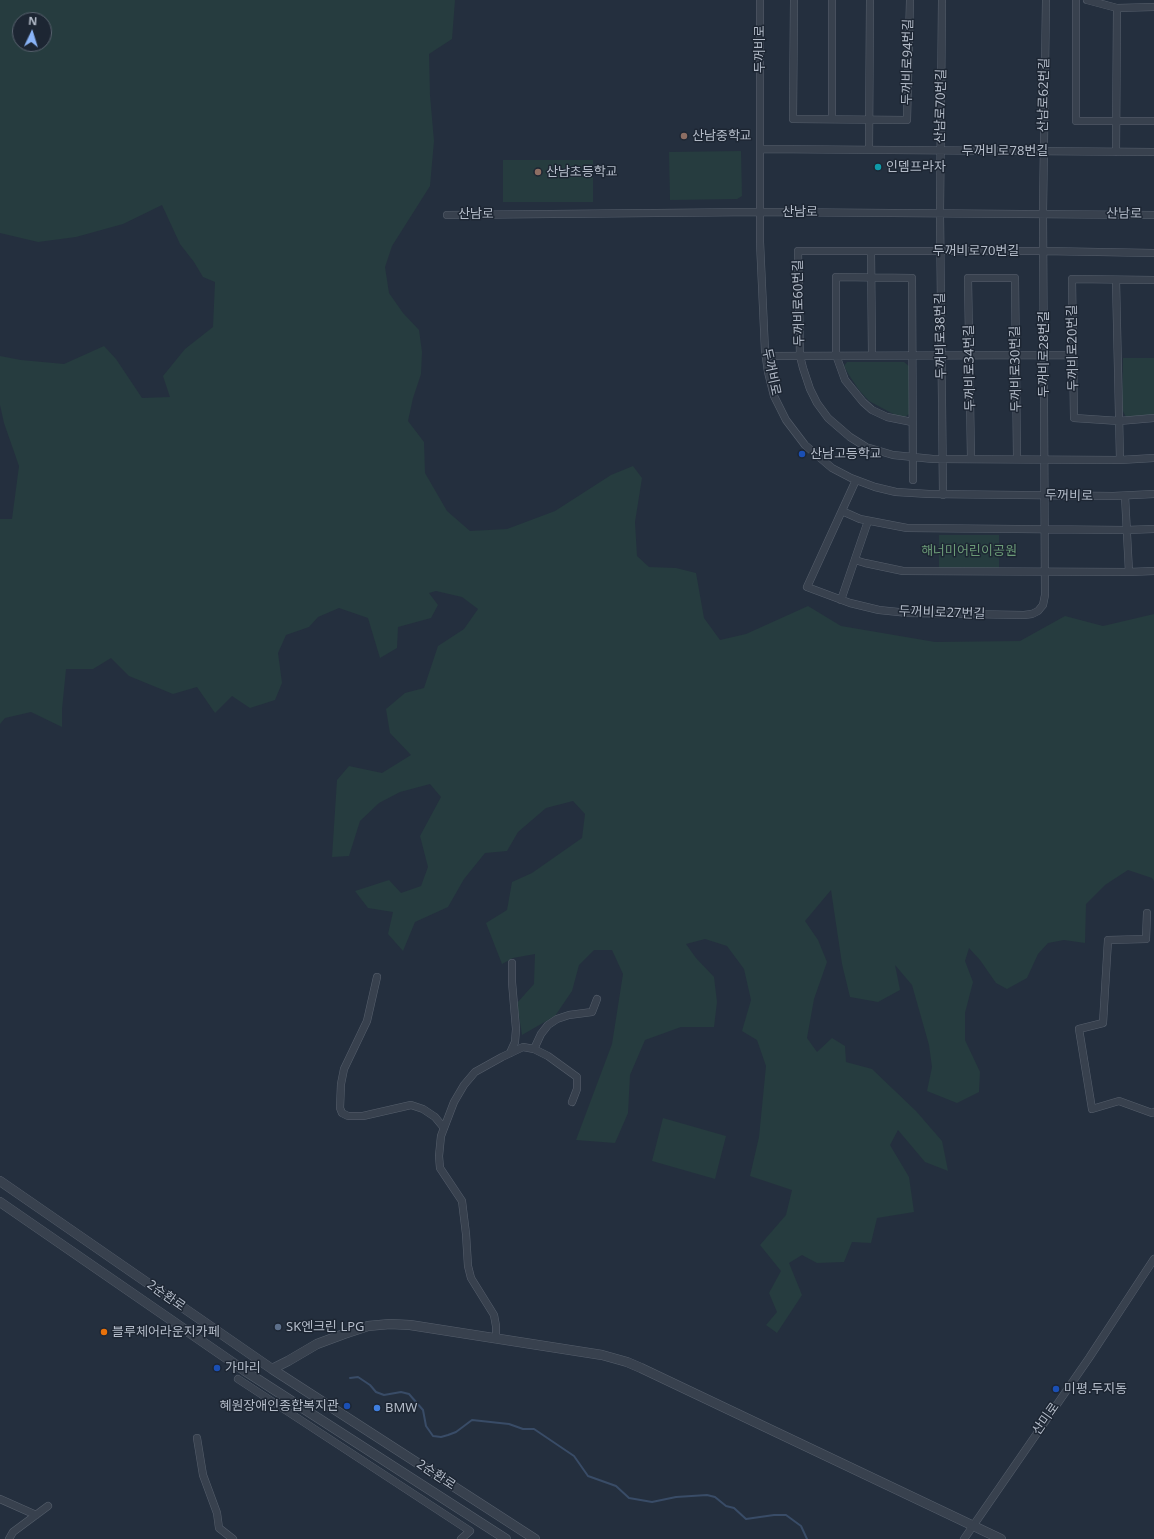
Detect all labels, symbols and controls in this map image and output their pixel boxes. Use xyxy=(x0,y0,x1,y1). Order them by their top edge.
north arrow xyxy=(12,12,52,52)
text: N xyxy=(28,13,38,28)
street label: 두꺼비로94번길 xyxy=(899,19,917,105)
street label: 두꺼비로 xyxy=(752,25,768,73)
street label: 산남로62번길 xyxy=(1036,58,1052,132)
street label: 산남로70번길 xyxy=(933,69,949,143)
place label: 산남중학교 xyxy=(692,128,752,144)
marker: 산남중학교 xyxy=(679,131,689,141)
street label: 두꺼비로78번길 xyxy=(962,143,1048,159)
place label: 인뎀프라자 xyxy=(886,159,946,175)
marker: 인뎀프라자 xyxy=(873,162,883,172)
place label: 산남초등학교 xyxy=(546,164,618,180)
marker: 산남초등학교 xyxy=(533,167,543,177)
street label: 산남로 xyxy=(782,204,818,220)
street label: 산남로 xyxy=(458,206,494,222)
street label: 산남로 xyxy=(1106,206,1142,222)
street label: 두꺼비로70번길 xyxy=(933,243,1019,259)
street label: 두꺼비로60번길 xyxy=(790,260,808,346)
street label: 두꺼비로38번길 xyxy=(932,293,950,379)
street label: 두꺼비로20번길 xyxy=(1064,305,1082,391)
street label: 두꺼비로28번길 xyxy=(1036,311,1052,397)
street label: 두꺼비로34번길 xyxy=(961,325,979,411)
street label: 두꺼비로30번길 xyxy=(1007,326,1025,412)
street label: 두꺼비로 xyxy=(758,347,784,397)
place label: 산남고등학교 xyxy=(810,446,882,462)
marker: 산남고등학교 xyxy=(797,449,807,459)
street label: 두꺼비로 xyxy=(1045,488,1093,504)
park label: 해너미어린이공원 xyxy=(921,543,1017,559)
street label: 두꺼비로27번길 xyxy=(898,604,986,622)
street label: 2순환로 xyxy=(144,1277,188,1315)
place label: SK엔크린 LPG xyxy=(286,1319,365,1335)
marker: SK엔크린 LPG xyxy=(273,1322,283,1332)
place label: 블루체어라운지카페 xyxy=(112,1324,220,1340)
marker: 블루체어라운지카페 xyxy=(99,1327,109,1337)
place label: 가마리 xyxy=(225,1360,261,1376)
marker: 가마리 xyxy=(212,1363,222,1373)
place label: 미평.두지동 xyxy=(1064,1381,1127,1397)
marker: 미평.두지동 xyxy=(1051,1384,1061,1394)
place label: 혜원장애인종합복지관 xyxy=(219,1398,339,1414)
place label: BMW xyxy=(385,1400,417,1416)
street label: 산미로 xyxy=(1029,1400,1063,1438)
marker: 혜원장애인종합복지관 xyxy=(342,1401,352,1411)
marker: BMW xyxy=(372,1403,382,1413)
street label: 2순환로 xyxy=(414,1457,458,1493)

